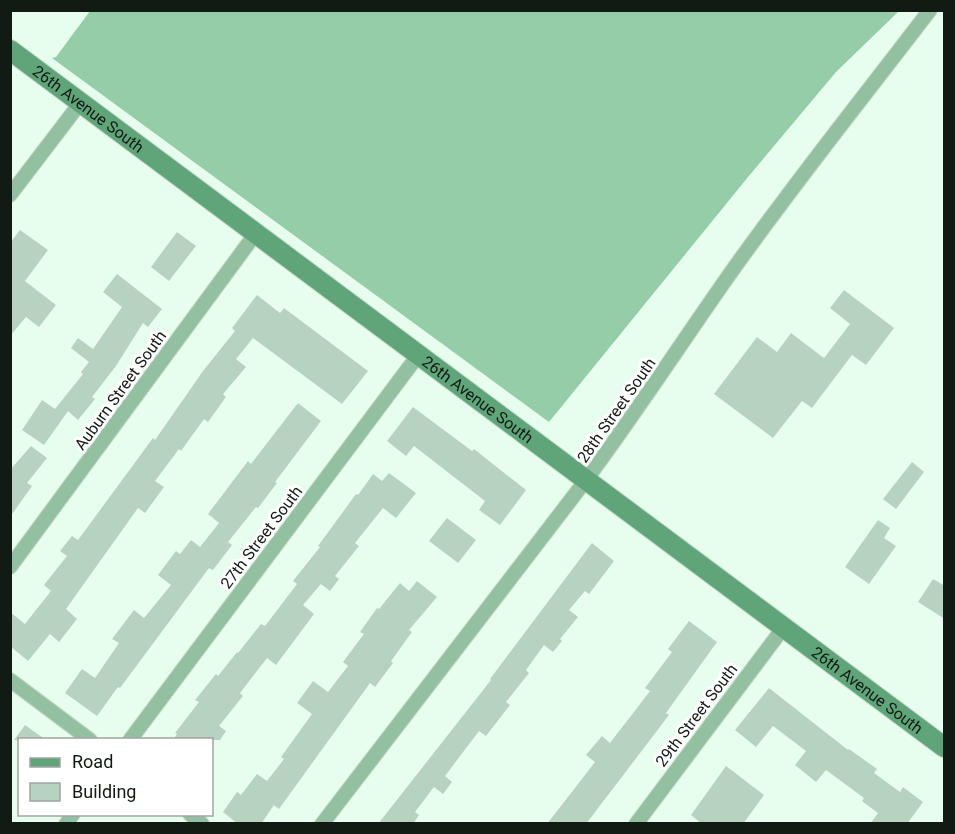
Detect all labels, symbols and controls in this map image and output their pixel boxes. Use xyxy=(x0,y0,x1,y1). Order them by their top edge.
street label: 26th Avenue South xyxy=(29,61,148,157)
street label: Auburn Street South xyxy=(71,327,170,454)
street label: 26th Avenue South xyxy=(418,352,537,447)
street label: 28th Street South xyxy=(573,354,660,466)
street label: 27th Street South xyxy=(217,482,306,592)
street label: 26th Avenue South xyxy=(808,643,927,738)
street label: 29th Street South xyxy=(652,660,741,770)
legend xyxy=(18,738,213,816)
text: Road xyxy=(72,751,113,772)
text: Building xyxy=(72,781,136,802)

